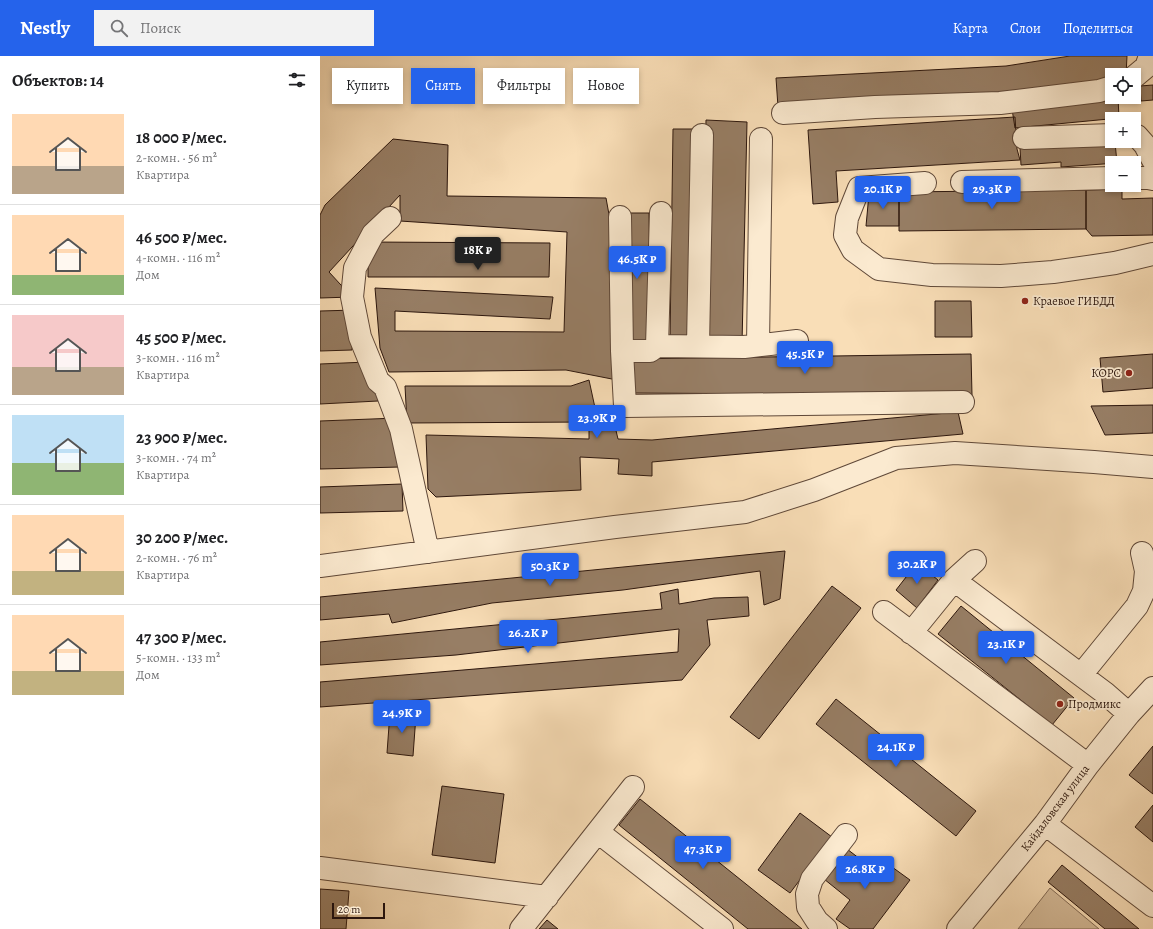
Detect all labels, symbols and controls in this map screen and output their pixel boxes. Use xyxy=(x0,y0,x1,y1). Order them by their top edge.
search box xyxy=(94,10,374,46)
text: Nestly xyxy=(20,15,70,41)
icon: search xyxy=(108,17,130,39)
text: Поиск xyxy=(140,18,181,38)
text: Карта xyxy=(953,19,988,38)
text: Слои xyxy=(1010,19,1041,38)
text: Поделиться xyxy=(1063,19,1133,38)
chip: Купить xyxy=(332,68,403,104)
chip: Снять xyxy=(411,68,475,104)
chip: Фильтры xyxy=(483,68,565,104)
chip: Новое xyxy=(573,68,639,104)
map controls xyxy=(1105,68,1141,192)
button: locate xyxy=(1105,68,1141,104)
text: Объектов: 14 xyxy=(12,69,104,92)
icon: filters xyxy=(286,69,308,91)
button: + xyxy=(1105,112,1141,148)
text: 18 000 ₽/мес. xyxy=(136,126,227,149)
icon: home xyxy=(44,130,92,178)
text: 2-комн. · 56 m² xyxy=(136,149,217,166)
button: − xyxy=(1105,156,1141,192)
text: Квартира xyxy=(136,166,190,183)
pin: 20.1K ₽ xyxy=(846,176,920,210)
pin: 29.3K ₽ xyxy=(955,176,1029,210)
text: 20.1K ₽ xyxy=(864,180,902,197)
text: 29.3K ₽ xyxy=(973,180,1011,197)
text: 46 500 ₽/мес. xyxy=(136,226,227,249)
icon: home xyxy=(44,231,92,279)
pin: 18K ₽ xyxy=(450,237,506,271)
text: 18K ₽ xyxy=(464,241,492,258)
pin: 46.5K ₽ xyxy=(600,246,674,280)
text: 4-комн. · 116 m² xyxy=(136,249,220,266)
text: 46.5K ₽ xyxy=(618,250,656,267)
text: Дом xyxy=(136,266,160,283)
place label: Краевое ГИБДД xyxy=(1033,293,1115,309)
marker: Краевое ГИБДД xyxy=(1020,296,1030,306)
text: 45 500 ₽/мес. xyxy=(136,326,227,349)
icon: home xyxy=(44,331,92,379)
pin: 45.5K ₽ xyxy=(768,341,842,375)
text: 45.5K ₽ xyxy=(786,345,824,362)
text: 3-комн. · 116 m² xyxy=(136,349,220,366)
place label: КОРС xyxy=(1091,365,1121,381)
text: Квартира xyxy=(136,366,190,383)
marker: КОРС xyxy=(1124,368,1134,378)
pin: 23.9K ₽ xyxy=(560,405,634,439)
text: 23.9K ₽ xyxy=(578,409,616,426)
text: 23 900 ₽/мес. xyxy=(136,426,228,449)
icon: home xyxy=(44,431,92,479)
text: 3-комн. · 74 m² xyxy=(136,449,216,466)
text: Квартира xyxy=(136,466,190,483)
text: 30 200 ₽/мес. xyxy=(136,526,228,549)
icon: home xyxy=(44,531,92,579)
text: 2-комн. · 76 m² xyxy=(136,549,217,566)
pin: 30.2K ₽ xyxy=(880,551,954,585)
pin: 50.3K ₽ xyxy=(513,553,587,587)
text: 30.2K ₽ xyxy=(897,555,937,572)
text: 50.3K ₽ xyxy=(531,557,569,574)
text: Квартира xyxy=(136,566,190,583)
pin: 26.2K ₽ xyxy=(491,620,565,654)
text: 26.2K ₽ xyxy=(508,624,548,641)
text: 47 300 ₽/мес. xyxy=(136,626,227,649)
icon: home xyxy=(44,631,92,679)
pin: 23.1K ₽ xyxy=(969,631,1043,665)
text: 23.1K ₽ xyxy=(987,635,1025,652)
text: 5-комн. · 133 m² xyxy=(136,649,220,666)
text: Дом xyxy=(136,666,160,683)
place label: Продмикс xyxy=(1068,696,1121,712)
marker: Продмикс xyxy=(1055,699,1065,709)
pin: 24.9K ₽ xyxy=(365,700,439,734)
text: 24.9K ₽ xyxy=(382,704,422,721)
pin: 24.1K ₽ xyxy=(859,734,933,768)
text: 24.1K ₽ xyxy=(877,738,915,755)
street label: Кайдаловская улица xyxy=(1017,761,1093,855)
pin: 47.3K ₽ xyxy=(666,836,740,870)
text: 47.3K ₽ xyxy=(684,840,722,857)
pin: 26.8K ₽ xyxy=(828,856,902,890)
text: 26.8K ₽ xyxy=(845,860,885,877)
scale bar xyxy=(332,901,385,920)
text: 20 m xyxy=(338,902,360,917)

